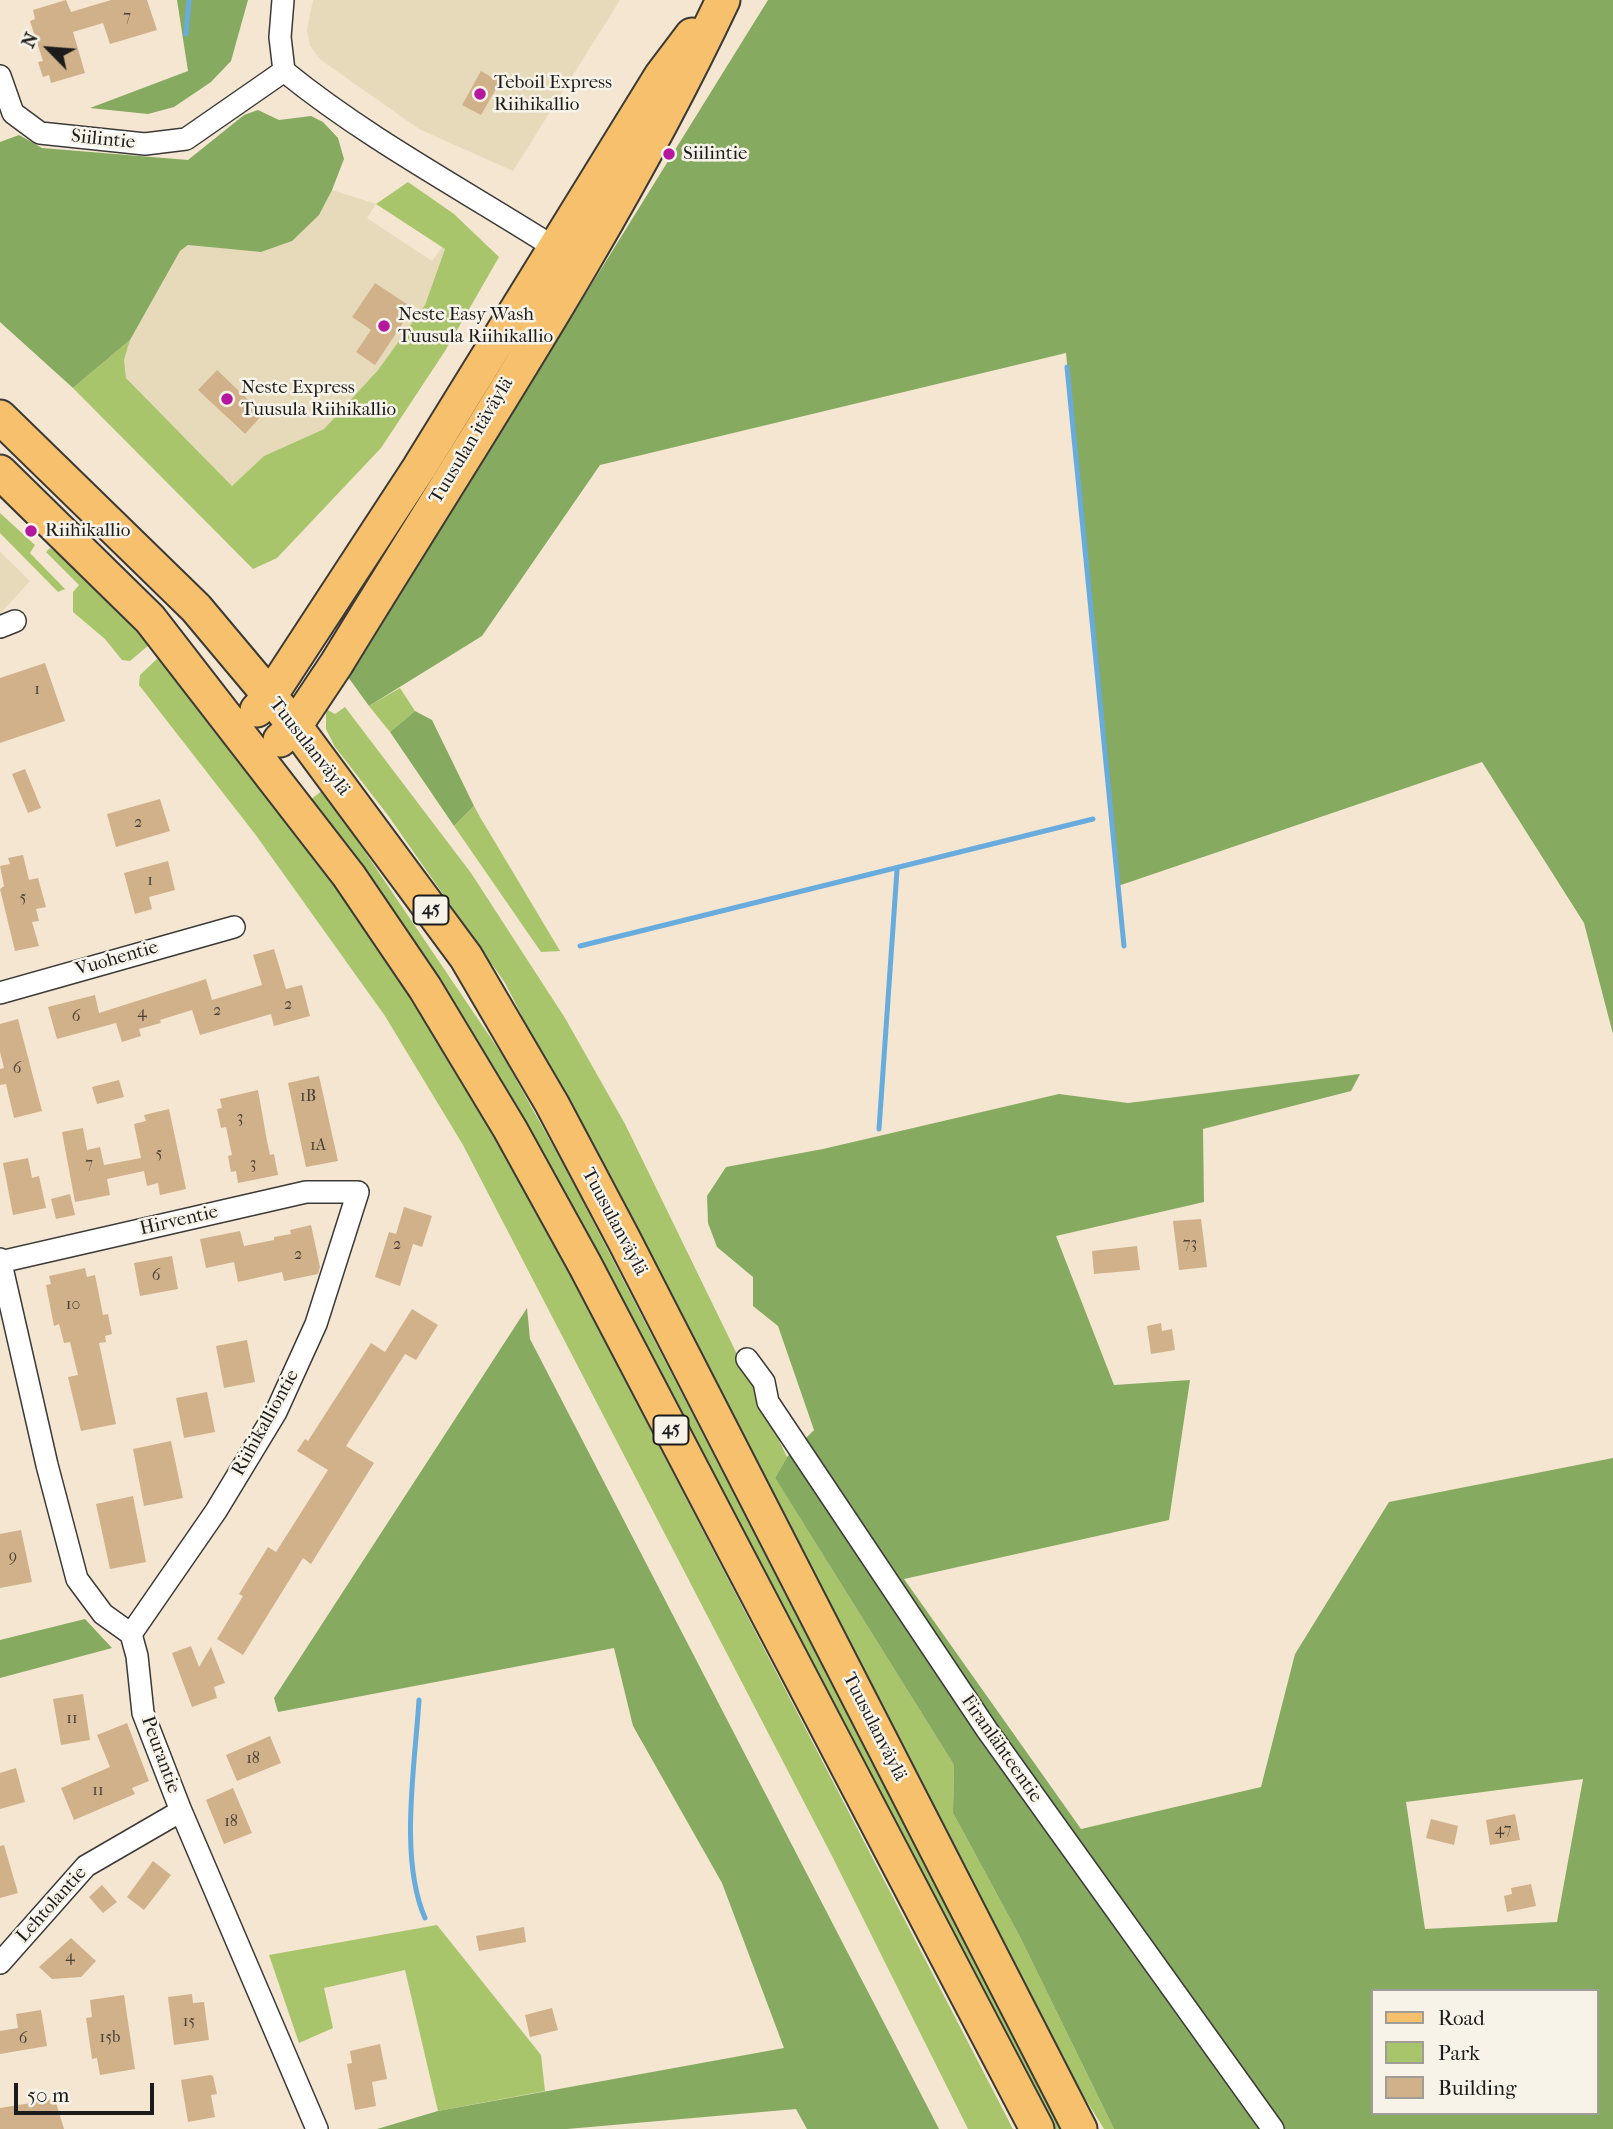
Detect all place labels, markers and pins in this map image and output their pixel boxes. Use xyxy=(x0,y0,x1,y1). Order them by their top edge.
place label: Teboil Express Riihikallio xyxy=(494,72,612,116)
marker: Teboil Express Riihikallio xyxy=(472,86,488,102)
place label: Siilintie xyxy=(683,143,747,165)
marker: Siilintie xyxy=(661,146,677,162)
place label: Neste Easy Wash Tuusula Riihikallio xyxy=(398,304,553,348)
marker: Neste Easy Wash Tuusula Riihikallio xyxy=(376,318,392,334)
place label: Neste Express Tuusula Riihikallio xyxy=(241,377,396,421)
marker: Neste Express Tuusula Riihikallio xyxy=(219,391,235,407)
place label: Riihikallio xyxy=(45,520,130,542)
marker: Riihikallio xyxy=(23,523,39,539)

